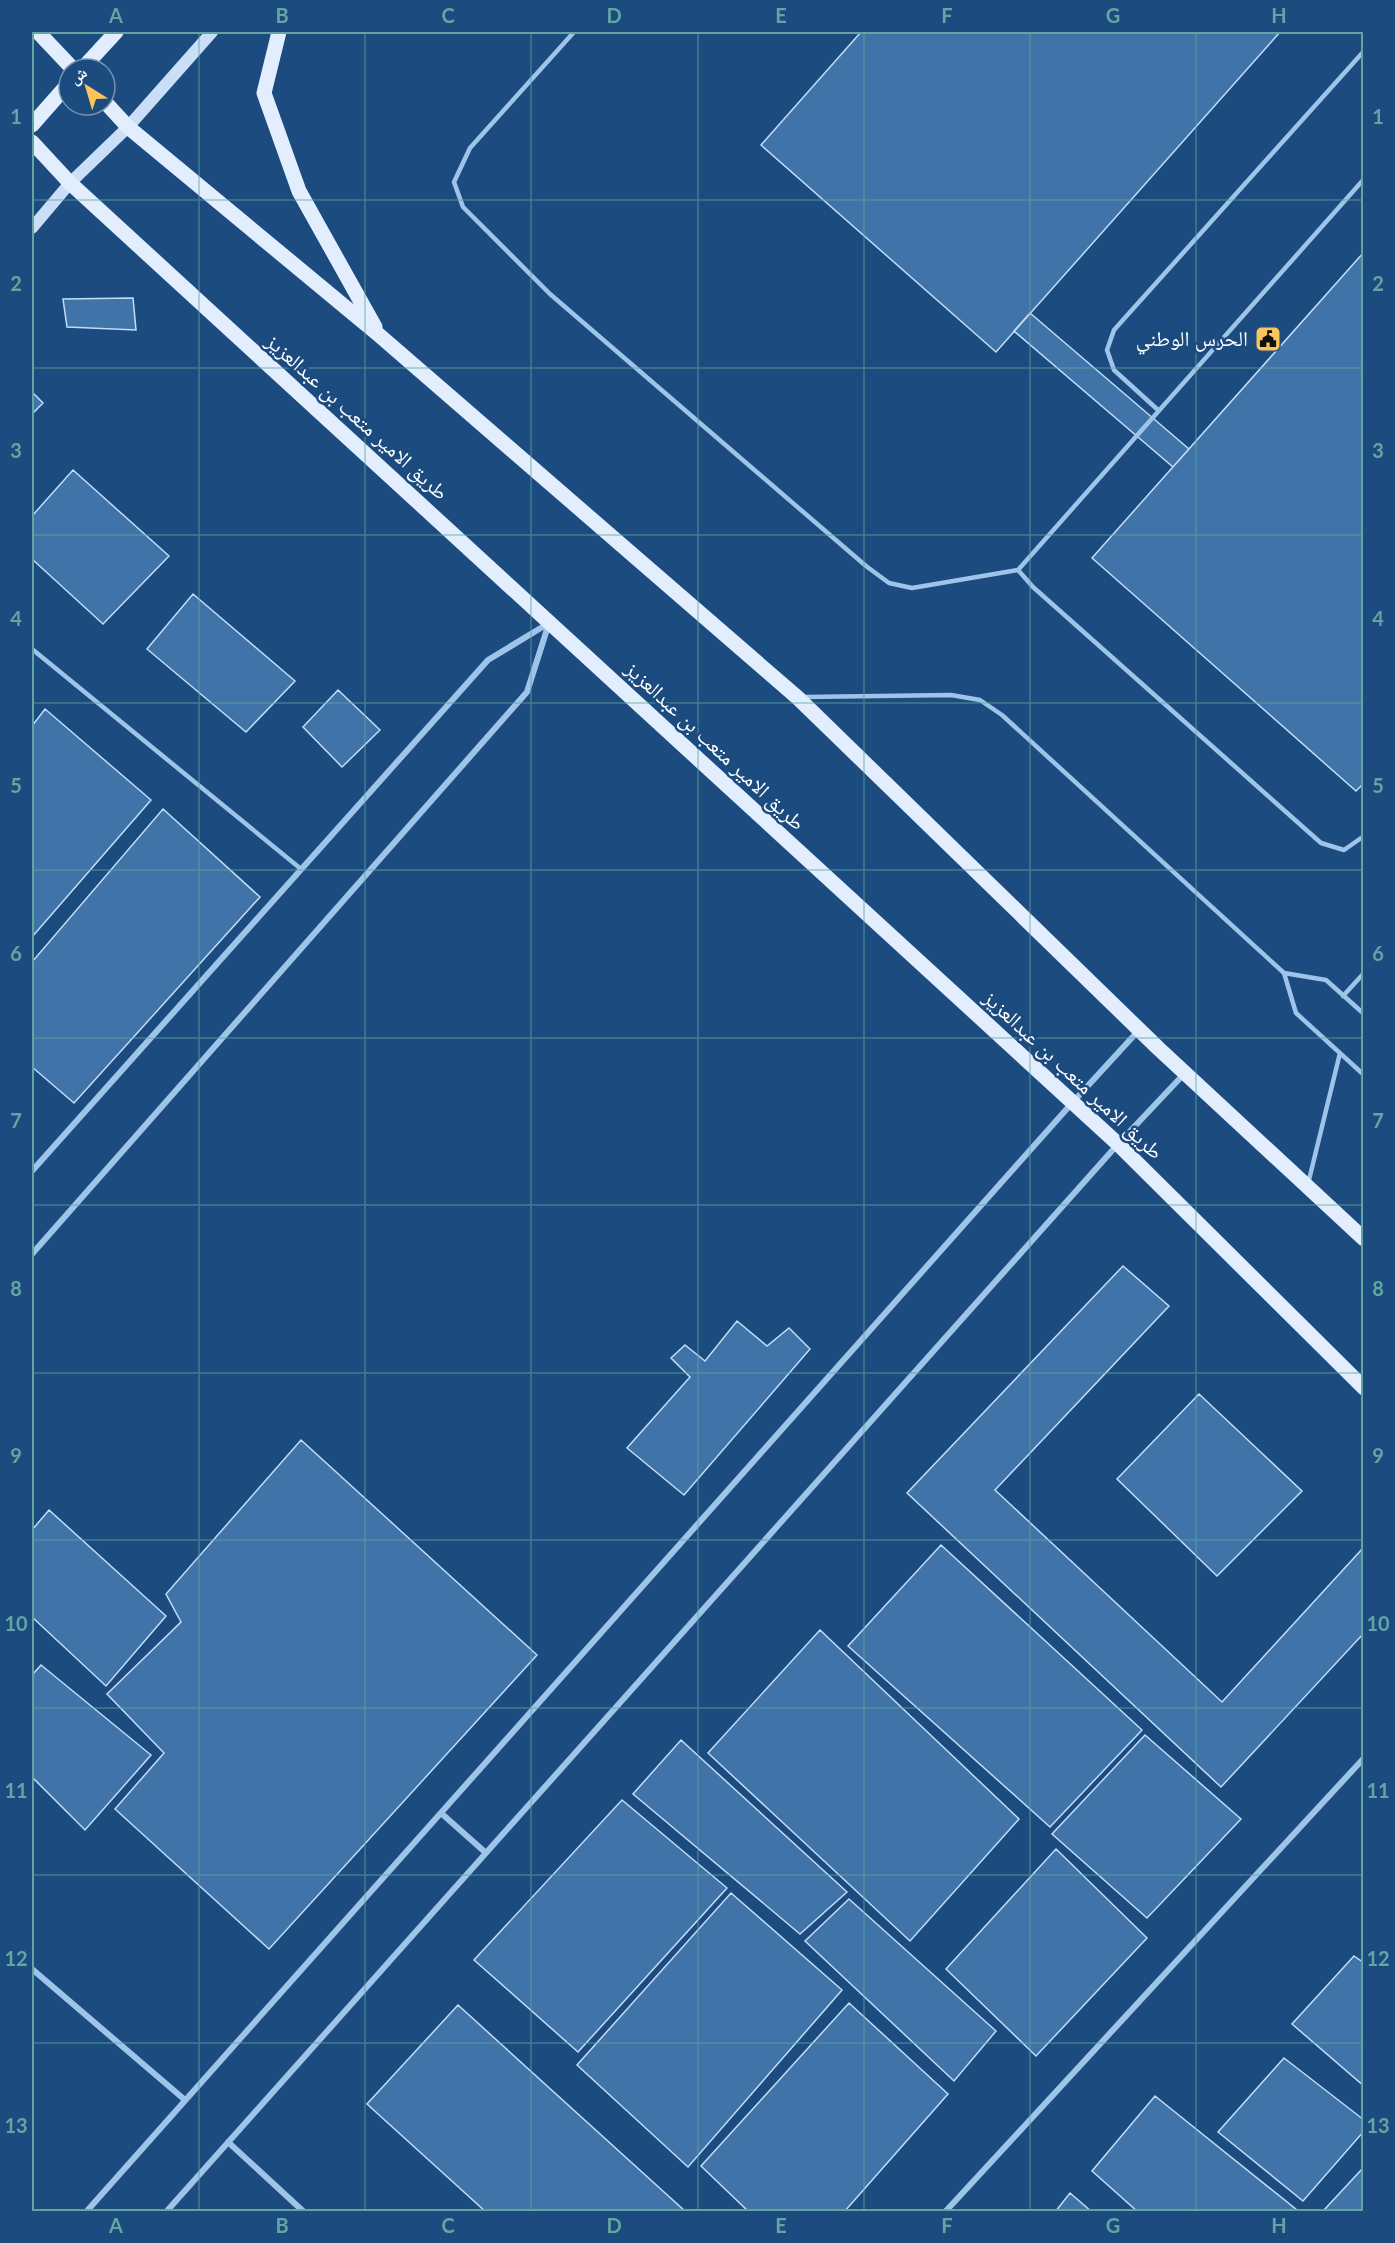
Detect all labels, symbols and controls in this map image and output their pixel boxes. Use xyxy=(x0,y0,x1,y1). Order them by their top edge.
text: A xyxy=(108,3,123,27)
text: B xyxy=(275,3,289,27)
text: C xyxy=(441,3,455,27)
text: D xyxy=(606,3,622,27)
text: E xyxy=(775,3,787,27)
text: F xyxy=(941,3,953,27)
text: G xyxy=(1106,3,1120,27)
text: H xyxy=(1271,3,1287,27)
north arrow xyxy=(57,57,117,117)
text: ش xyxy=(65,62,91,88)
text: 1 xyxy=(10,104,22,128)
text: 1 xyxy=(1372,104,1384,128)
text: 2 xyxy=(10,271,22,295)
text: 2 xyxy=(1372,271,1384,295)
public building icon: الحرس الوطني xyxy=(1253,324,1283,354)
place label: الحرس الوطني xyxy=(1136,325,1248,355)
street label: طريق الامير متعب بن عبدالعزيز xyxy=(260,327,454,506)
text: 3 xyxy=(10,438,22,462)
text: 3 xyxy=(1372,438,1384,462)
text: 4 xyxy=(10,606,22,630)
text: 4 xyxy=(1372,606,1384,630)
street label: طريق الامير متعب بن عبدالعزيز xyxy=(619,655,811,836)
text: 5 xyxy=(10,773,22,797)
text: 5 xyxy=(1372,773,1384,797)
text: 6 xyxy=(10,941,22,965)
text: 6 xyxy=(1372,941,1384,965)
street label: طريق الامير متعب بن عبدالعزيز xyxy=(977,984,1169,1165)
text: 7 xyxy=(10,1108,22,1132)
text: 7 xyxy=(1372,1108,1384,1132)
text: 8 xyxy=(10,1276,22,1300)
text: 8 xyxy=(1372,1276,1384,1300)
text: 9 xyxy=(10,1443,22,1467)
text: 9 xyxy=(1372,1443,1384,1467)
text: 10 xyxy=(4,1611,28,1635)
text: 10 xyxy=(1366,1611,1390,1635)
text: 11 xyxy=(4,1778,28,1802)
text: 11 xyxy=(1366,1778,1390,1802)
text: 12 xyxy=(4,1946,28,1970)
text: 12 xyxy=(1366,1946,1390,1970)
text: 13 xyxy=(4,2113,28,2137)
text: 13 xyxy=(1366,2113,1390,2137)
text: A xyxy=(108,2213,123,2237)
text: B xyxy=(275,2213,289,2237)
text: C xyxy=(441,2213,455,2237)
text: D xyxy=(606,2213,622,2237)
text: E xyxy=(775,2213,787,2237)
text: F xyxy=(941,2213,953,2237)
text: G xyxy=(1106,2213,1120,2237)
text: H xyxy=(1271,2213,1287,2237)

